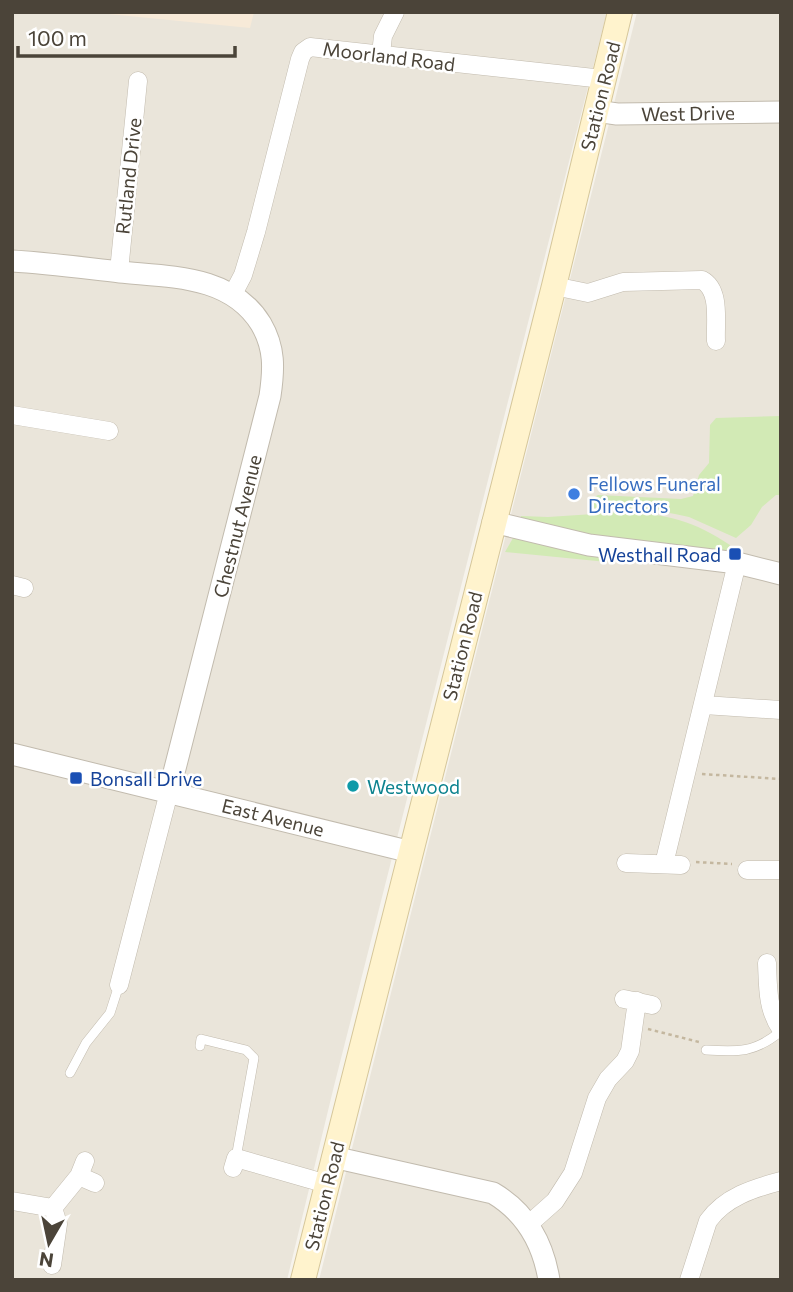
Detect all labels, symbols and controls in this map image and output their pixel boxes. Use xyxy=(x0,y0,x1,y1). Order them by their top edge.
scale bar xyxy=(18,14,234,58)
text: 100 m xyxy=(28,25,87,50)
street label: Moorland Road xyxy=(322,36,456,76)
street label: Station Road xyxy=(575,39,625,153)
street label: West Drive xyxy=(641,101,735,125)
street label: Rutland Drive xyxy=(110,117,146,235)
street label: Chestnut Avenue xyxy=(208,452,266,600)
place label: Fellows Funeral Directors xyxy=(588,472,721,517)
marker: Fellows Funeral Directors xyxy=(566,486,582,502)
place label: Westhall Road xyxy=(598,543,721,566)
marker: Westhall Road xyxy=(727,546,743,562)
street label: Station Road xyxy=(437,589,487,703)
place label: Bonsall Drive xyxy=(90,767,202,790)
marker: Bonsall Drive xyxy=(68,770,84,786)
place label: Westwood xyxy=(367,775,460,798)
marker: Westwood xyxy=(345,778,361,794)
street label: East Avenue xyxy=(219,793,327,841)
street label: Station Road xyxy=(299,1139,349,1253)
north arrow xyxy=(14,1208,84,1278)
text: N xyxy=(37,1248,55,1273)

